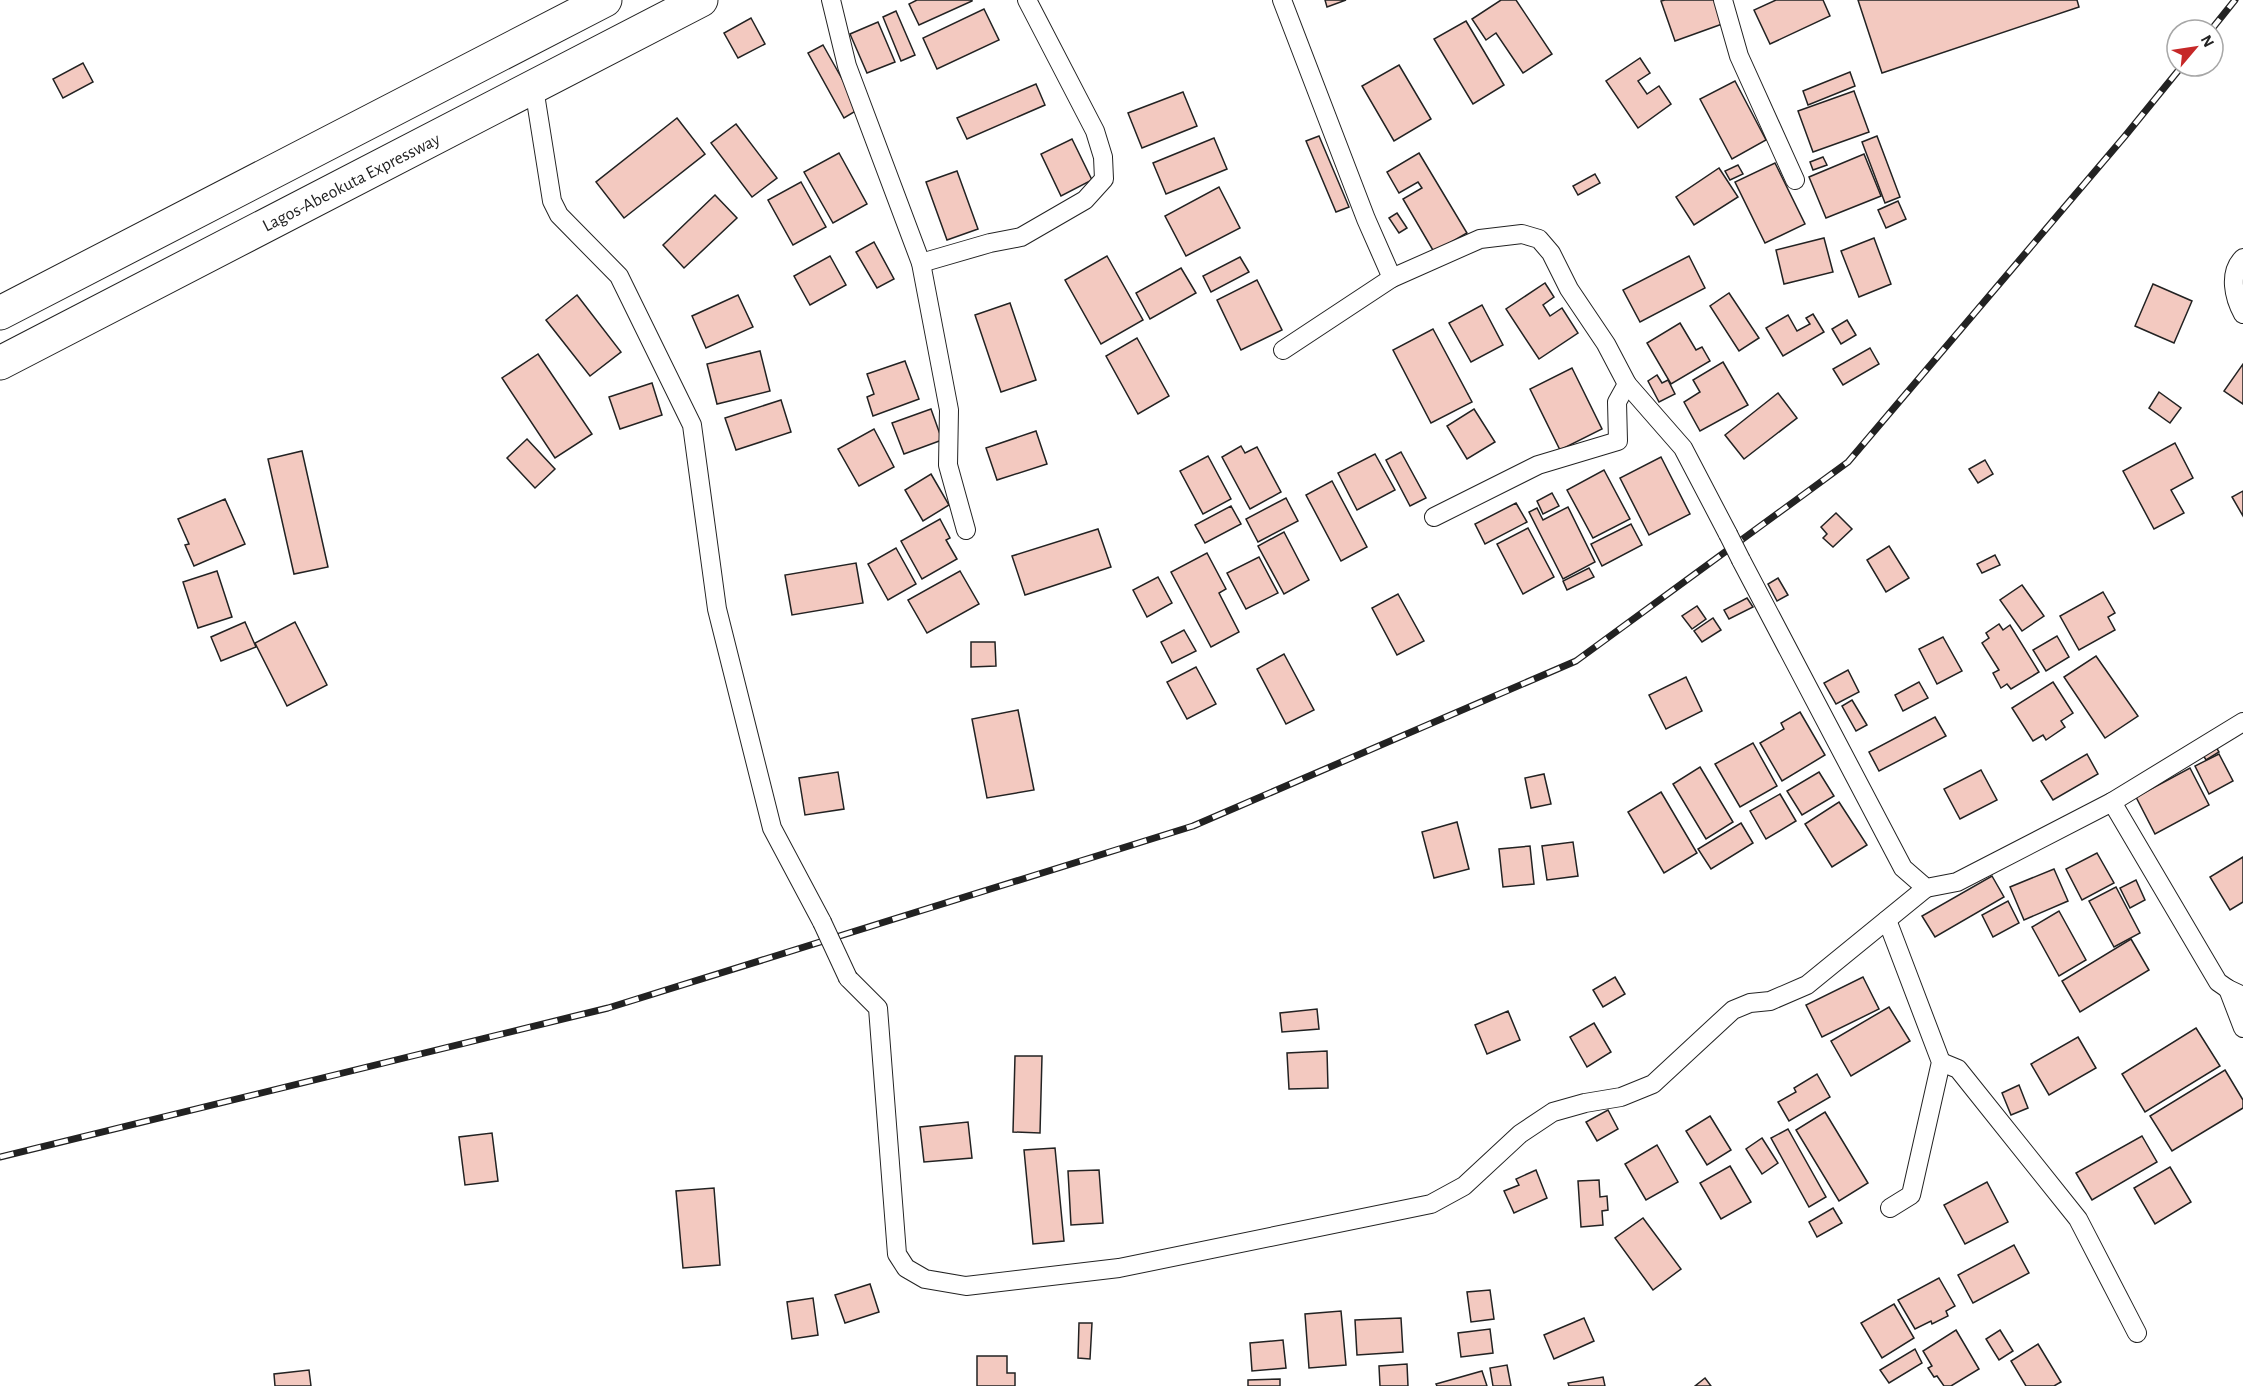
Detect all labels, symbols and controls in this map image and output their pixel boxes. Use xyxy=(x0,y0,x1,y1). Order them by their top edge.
north arrow xyxy=(2165,18,2225,78)
text: N xyxy=(2198,32,2217,50)
street label: Lagos-Abeokuta Expressway xyxy=(260,130,443,235)

